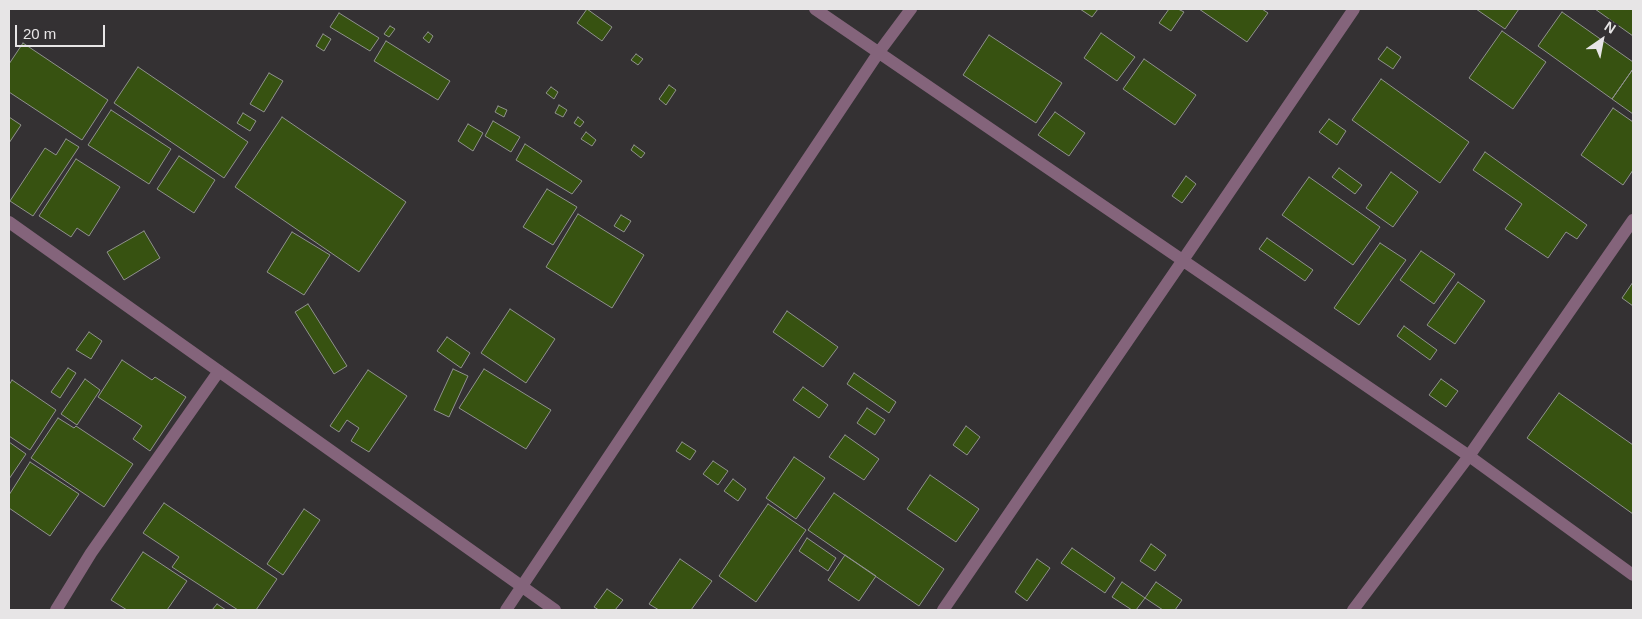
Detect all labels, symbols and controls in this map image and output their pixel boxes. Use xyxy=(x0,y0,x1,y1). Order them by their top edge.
scale bar xyxy=(18,15,108,47)
north arrow xyxy=(1577,15,1627,65)
text: N xyxy=(1602,18,1619,37)
text: 20 m xyxy=(23,25,56,42)

